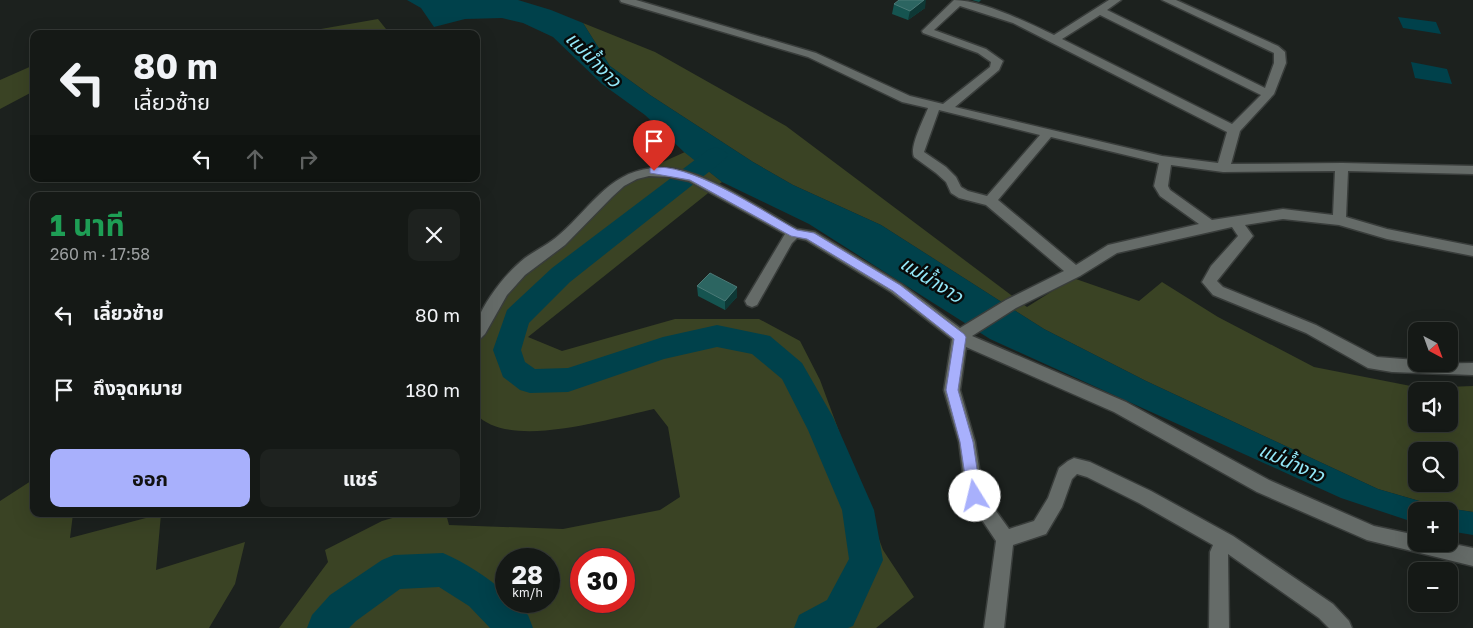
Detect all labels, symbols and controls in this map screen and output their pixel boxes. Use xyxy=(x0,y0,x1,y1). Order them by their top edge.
water label: แม่น้ำงาว xyxy=(561,26,628,92)
text: 80 m xyxy=(133,45,218,87)
icon: left xyxy=(50,50,115,115)
text: เลี้ยวซ้าย xyxy=(133,88,210,115)
pin xyxy=(633,120,675,171)
icon: arrive xyxy=(640,127,668,155)
icon: left xyxy=(188,145,216,173)
icon: ahead xyxy=(241,145,269,173)
icon: right xyxy=(294,145,322,173)
text: 1 นาที xyxy=(50,207,125,243)
button: close xyxy=(408,209,460,261)
text: 260 m · 17:58 xyxy=(50,244,150,264)
water label: แม่น้ำงาว xyxy=(897,250,968,307)
icon: left xyxy=(50,301,78,329)
text: เลี้ยวซ้าย xyxy=(93,301,164,324)
text: 80 m xyxy=(415,303,460,326)
north arrow xyxy=(1408,322,1458,372)
map controls xyxy=(1408,322,1458,612)
icon: arrive xyxy=(50,376,78,404)
text: ถึงจุดหมาย xyxy=(93,376,183,399)
text: 180 m xyxy=(406,378,460,401)
button: sound xyxy=(1408,382,1458,432)
water label: แม่น้ำงาว xyxy=(1256,437,1329,487)
button: search xyxy=(1408,442,1458,492)
button: ออก xyxy=(50,449,250,507)
button: แชร์ xyxy=(260,449,460,507)
position arrow xyxy=(948,469,1000,521)
button: + xyxy=(1408,502,1458,552)
speed limit sign: 30 xyxy=(570,548,635,613)
text: 28 xyxy=(512,559,543,590)
button: − xyxy=(1408,562,1458,612)
text: km/h xyxy=(512,585,543,600)

